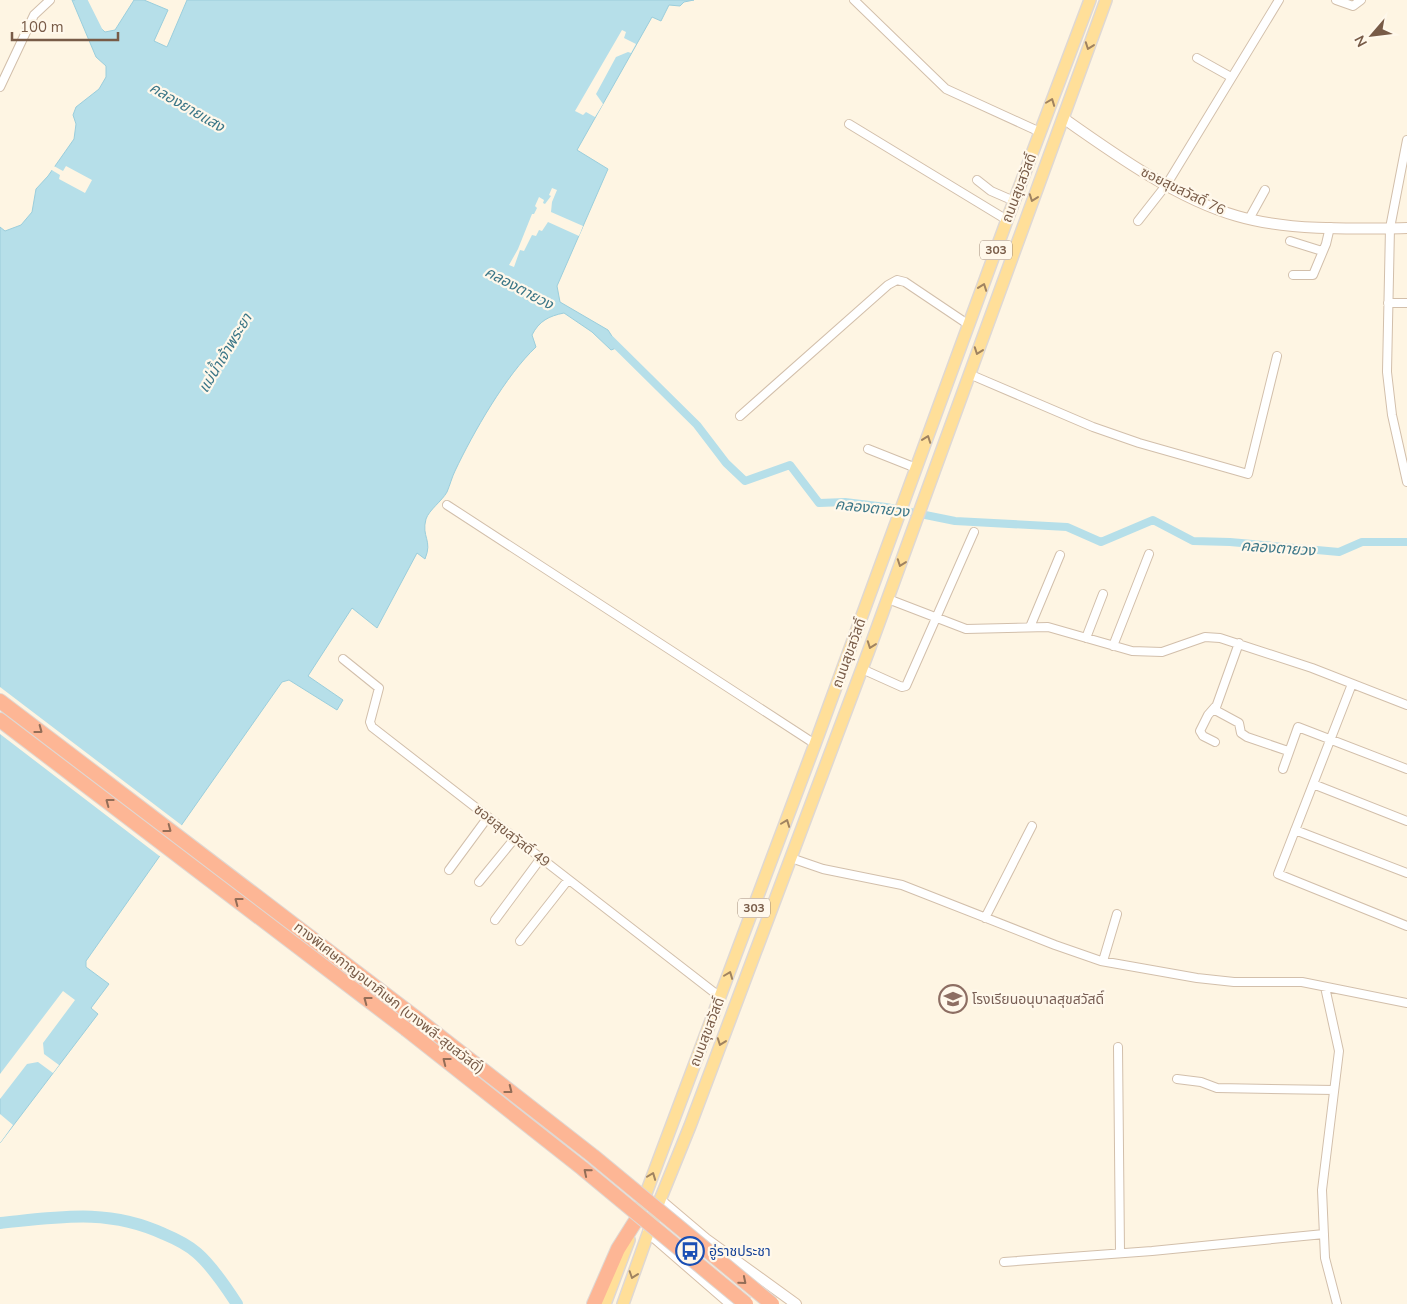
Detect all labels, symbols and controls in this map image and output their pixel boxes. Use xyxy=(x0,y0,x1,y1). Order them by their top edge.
scale bar xyxy=(12,10,119,42)
north arrow xyxy=(1347,10,1397,60)
text: 100 m xyxy=(20,17,64,37)
text: N xyxy=(1350,32,1372,50)
one-way arrow xyxy=(1085,41,1095,50)
water label: คลองยายแสง xyxy=(146,77,229,137)
one-way arrow xyxy=(1045,98,1055,106)
street label: ถนนสุขสวัสดิ์ xyxy=(997,151,1041,225)
street label: ซอยสุขสวัสดิ์ 76 xyxy=(1138,162,1228,220)
one-way arrow xyxy=(1029,194,1039,202)
road number: 303 xyxy=(980,240,1012,260)
water label: คลองตายวง xyxy=(481,262,557,315)
one-way arrow xyxy=(977,283,987,291)
water label: แม่น้ำเจ้าพระยา xyxy=(193,308,257,396)
one-way arrow xyxy=(974,346,984,355)
one-way arrow xyxy=(921,435,931,444)
water label: คลองตายวง xyxy=(834,494,911,522)
water label: คลองตายวง xyxy=(1240,535,1317,561)
one-way arrow xyxy=(897,559,907,567)
street label: ถนนสุขสวัสดิ์ xyxy=(828,616,870,690)
one-way arrow xyxy=(867,640,877,648)
one-way arrow xyxy=(33,724,43,733)
one-way arrow xyxy=(106,800,115,808)
street label: ซอยสุขสวัสดิ์ 49 xyxy=(470,800,554,872)
one-way arrow xyxy=(780,819,790,828)
one-way arrow xyxy=(162,823,171,831)
one-way arrow xyxy=(234,898,244,907)
road number: 303 xyxy=(738,898,770,918)
street label: ทางพิเศษกาญจนาภิเษก (บางพลี-สุขสวัสดิ์) xyxy=(290,918,488,1078)
one-way arrow xyxy=(723,971,733,980)
school or university icon: โรงเรียนอนุบาลสุขสวัสดิ์ xyxy=(938,984,968,1014)
place label: โรงเรียนอนุบาลสุขสวัสดิ์ xyxy=(972,990,1104,1009)
street label: ถนนสุขสวัสดิ์ xyxy=(685,995,729,1069)
one-way arrow xyxy=(364,997,373,1005)
one-way arrow xyxy=(717,1037,728,1046)
one-way arrow xyxy=(443,1058,452,1066)
one-way arrow xyxy=(503,1084,513,1093)
one-way arrow xyxy=(584,1170,593,1178)
one-way arrow xyxy=(646,1172,656,1181)
bus stop icon: อู่ราชประชา xyxy=(675,1236,705,1266)
place label: อู่ราชประชา xyxy=(709,1242,771,1261)
one-way arrow xyxy=(629,1270,639,1279)
one-way arrow xyxy=(738,1275,747,1284)

